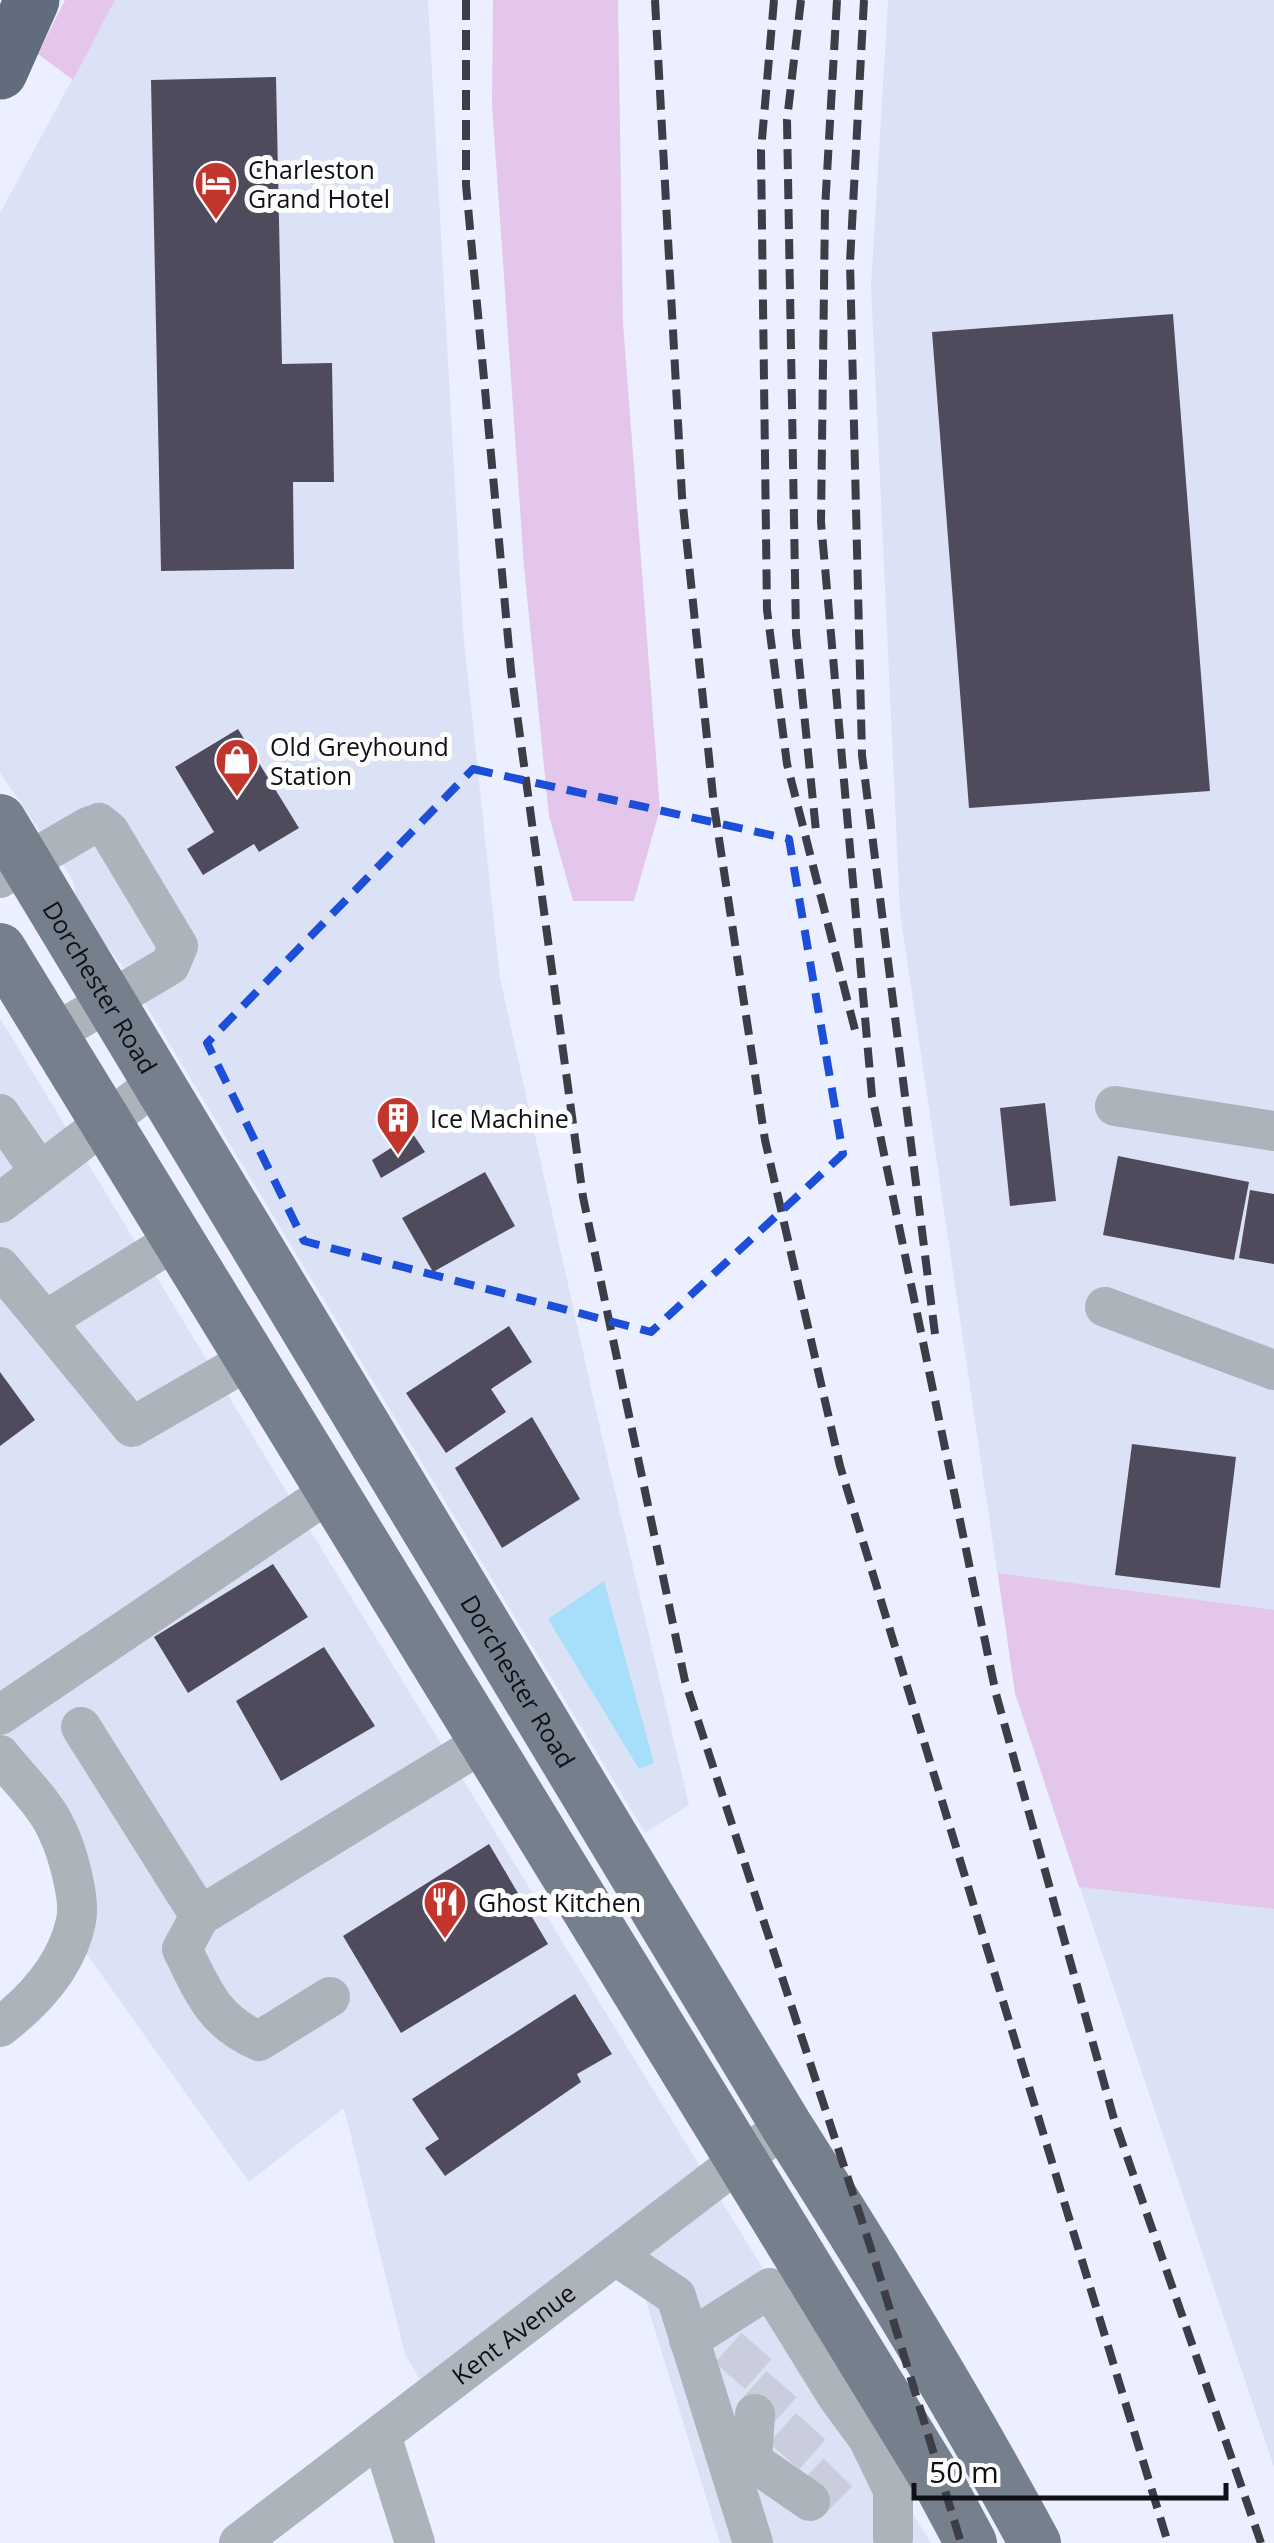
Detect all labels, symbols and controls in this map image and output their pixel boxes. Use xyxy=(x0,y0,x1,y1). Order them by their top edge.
place label: Charleston Grand Hotel xyxy=(248,152,390,215)
hotel icon: Charleston Grand Hotel xyxy=(193,160,239,221)
place label: Old Greyhound Station xyxy=(270,729,449,792)
shop icon: Old Greyhound Station xyxy=(214,737,260,798)
street label: Dorchester Road xyxy=(35,894,166,1080)
building icon: Ice Machine xyxy=(375,1095,421,1156)
place label: Ice Machine xyxy=(430,1101,569,1135)
street label: Dorchester Road xyxy=(453,1588,584,1774)
restaurant icon: Ghost Kitchen xyxy=(422,1879,468,1940)
place label: Ghost Kitchen xyxy=(478,1885,641,1919)
street label: Kent Avenue xyxy=(444,2275,582,2392)
scale bar xyxy=(914,2438,1226,2500)
text: 50 m xyxy=(929,2451,999,2492)

